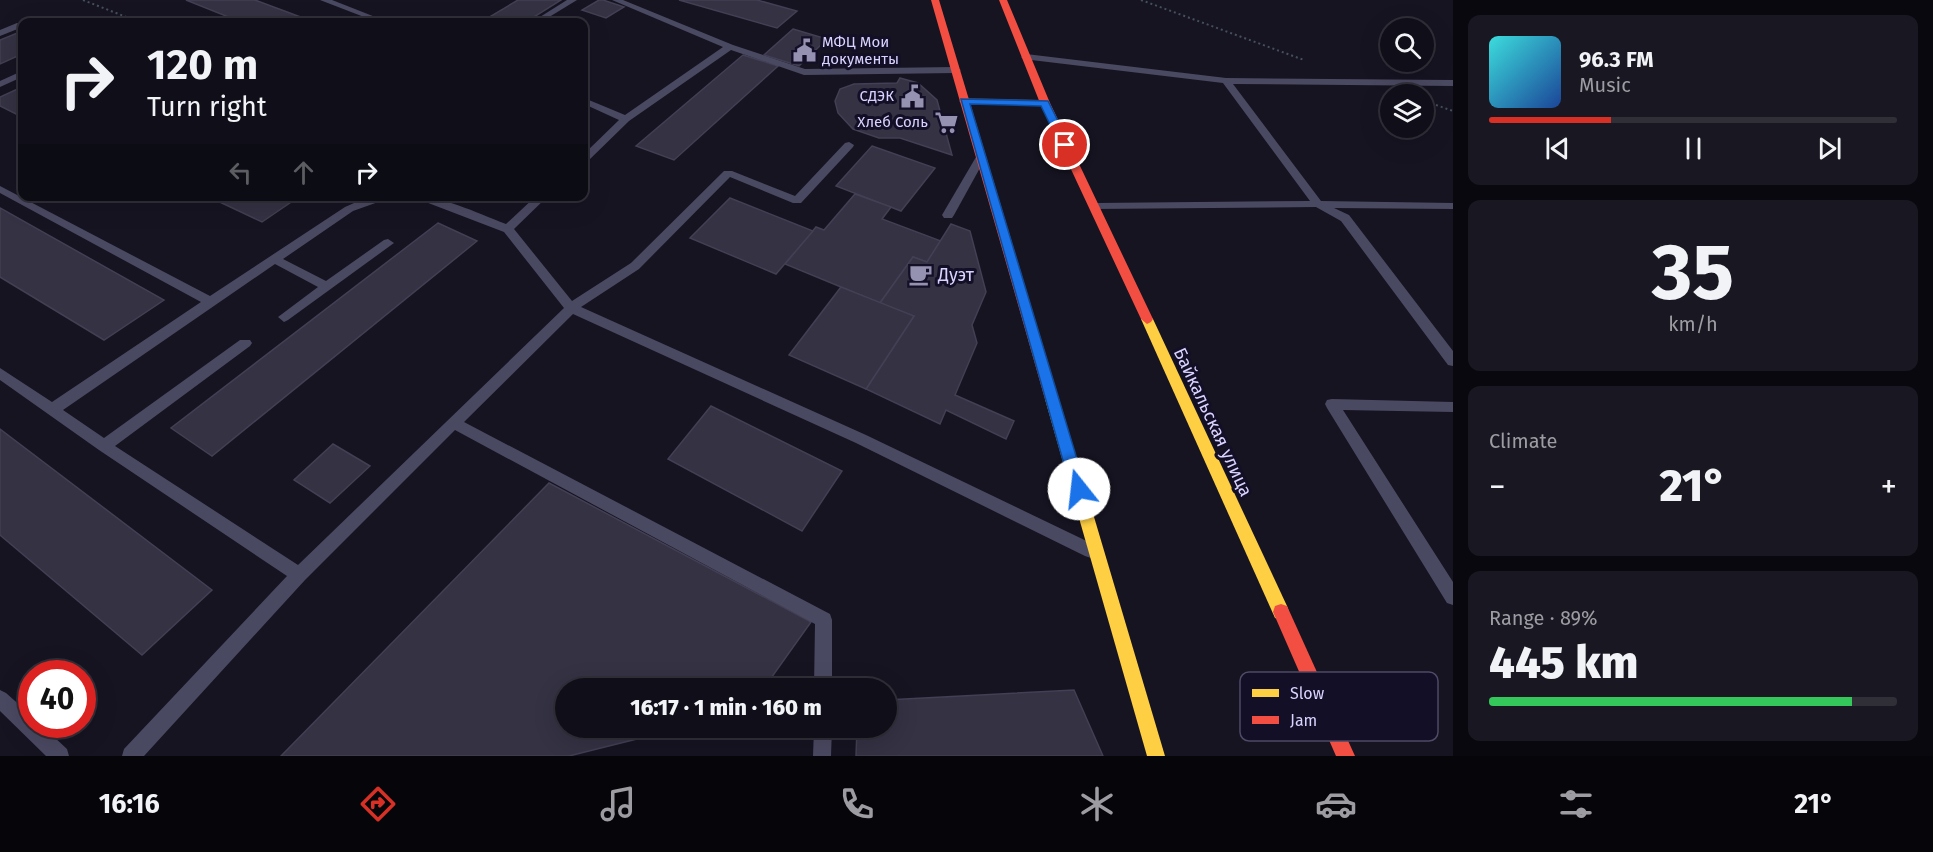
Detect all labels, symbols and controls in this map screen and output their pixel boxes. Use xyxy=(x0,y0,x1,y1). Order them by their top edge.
map controls xyxy=(1380,18,1434,138)
button: search xyxy=(1380,18,1434,72)
place label: МФЦ Мои документы xyxy=(822,33,899,68)
public building icon: МФЦ Мои документы xyxy=(791,38,817,64)
text: 120 m xyxy=(147,40,258,90)
icon: right xyxy=(48,42,126,120)
text: 96.3 FM xyxy=(1579,46,1653,73)
text: Music xyxy=(1579,73,1631,97)
public building icon: СДЭК xyxy=(899,83,925,109)
button: layers xyxy=(1380,84,1434,138)
place label: СДЭК xyxy=(860,87,894,105)
text: Turn right xyxy=(147,91,267,123)
supermarket icon: Хлеб Соль xyxy=(933,109,959,135)
place label: Хлеб Соль xyxy=(857,113,928,131)
pin xyxy=(1039,119,1090,170)
icon: arrive xyxy=(1048,128,1081,161)
icon: previous xyxy=(1541,132,1574,165)
icon: pause xyxy=(1677,132,1710,165)
icon: next xyxy=(1813,132,1846,165)
icon: left xyxy=(224,156,257,189)
icon: ahead xyxy=(287,156,320,189)
icon: right xyxy=(350,156,383,189)
text: 35 xyxy=(1652,226,1734,320)
cafe icon: Дуэт xyxy=(907,262,933,288)
place label: Дуэт xyxy=(937,264,975,286)
text: km/h xyxy=(1668,312,1718,336)
street label: Байкальская улица xyxy=(1169,344,1257,500)
text: Climate xyxy=(1489,429,1557,453)
position arrow xyxy=(1047,457,1111,521)
text: 21° xyxy=(1659,459,1727,513)
text: − xyxy=(1489,467,1506,507)
text: + xyxy=(1881,467,1897,507)
text: Range · 89% xyxy=(1489,606,1598,630)
text: 445 km xyxy=(1489,636,1638,690)
speed limit sign: 40 xyxy=(18,660,96,738)
legend xyxy=(1240,672,1438,741)
text: Slow xyxy=(1290,684,1325,703)
text: 16:17 · 1 min · 160 m xyxy=(630,694,822,721)
text: Jam xyxy=(1290,711,1317,730)
icon: directions xyxy=(357,783,399,825)
icon: music xyxy=(597,783,639,825)
icon: phone xyxy=(836,783,878,825)
icon: climate xyxy=(1076,783,1118,825)
icon: car xyxy=(1315,783,1357,825)
icon: filters xyxy=(1555,783,1597,825)
text: 16:16 xyxy=(99,788,160,820)
text: 21° xyxy=(1794,788,1834,820)

